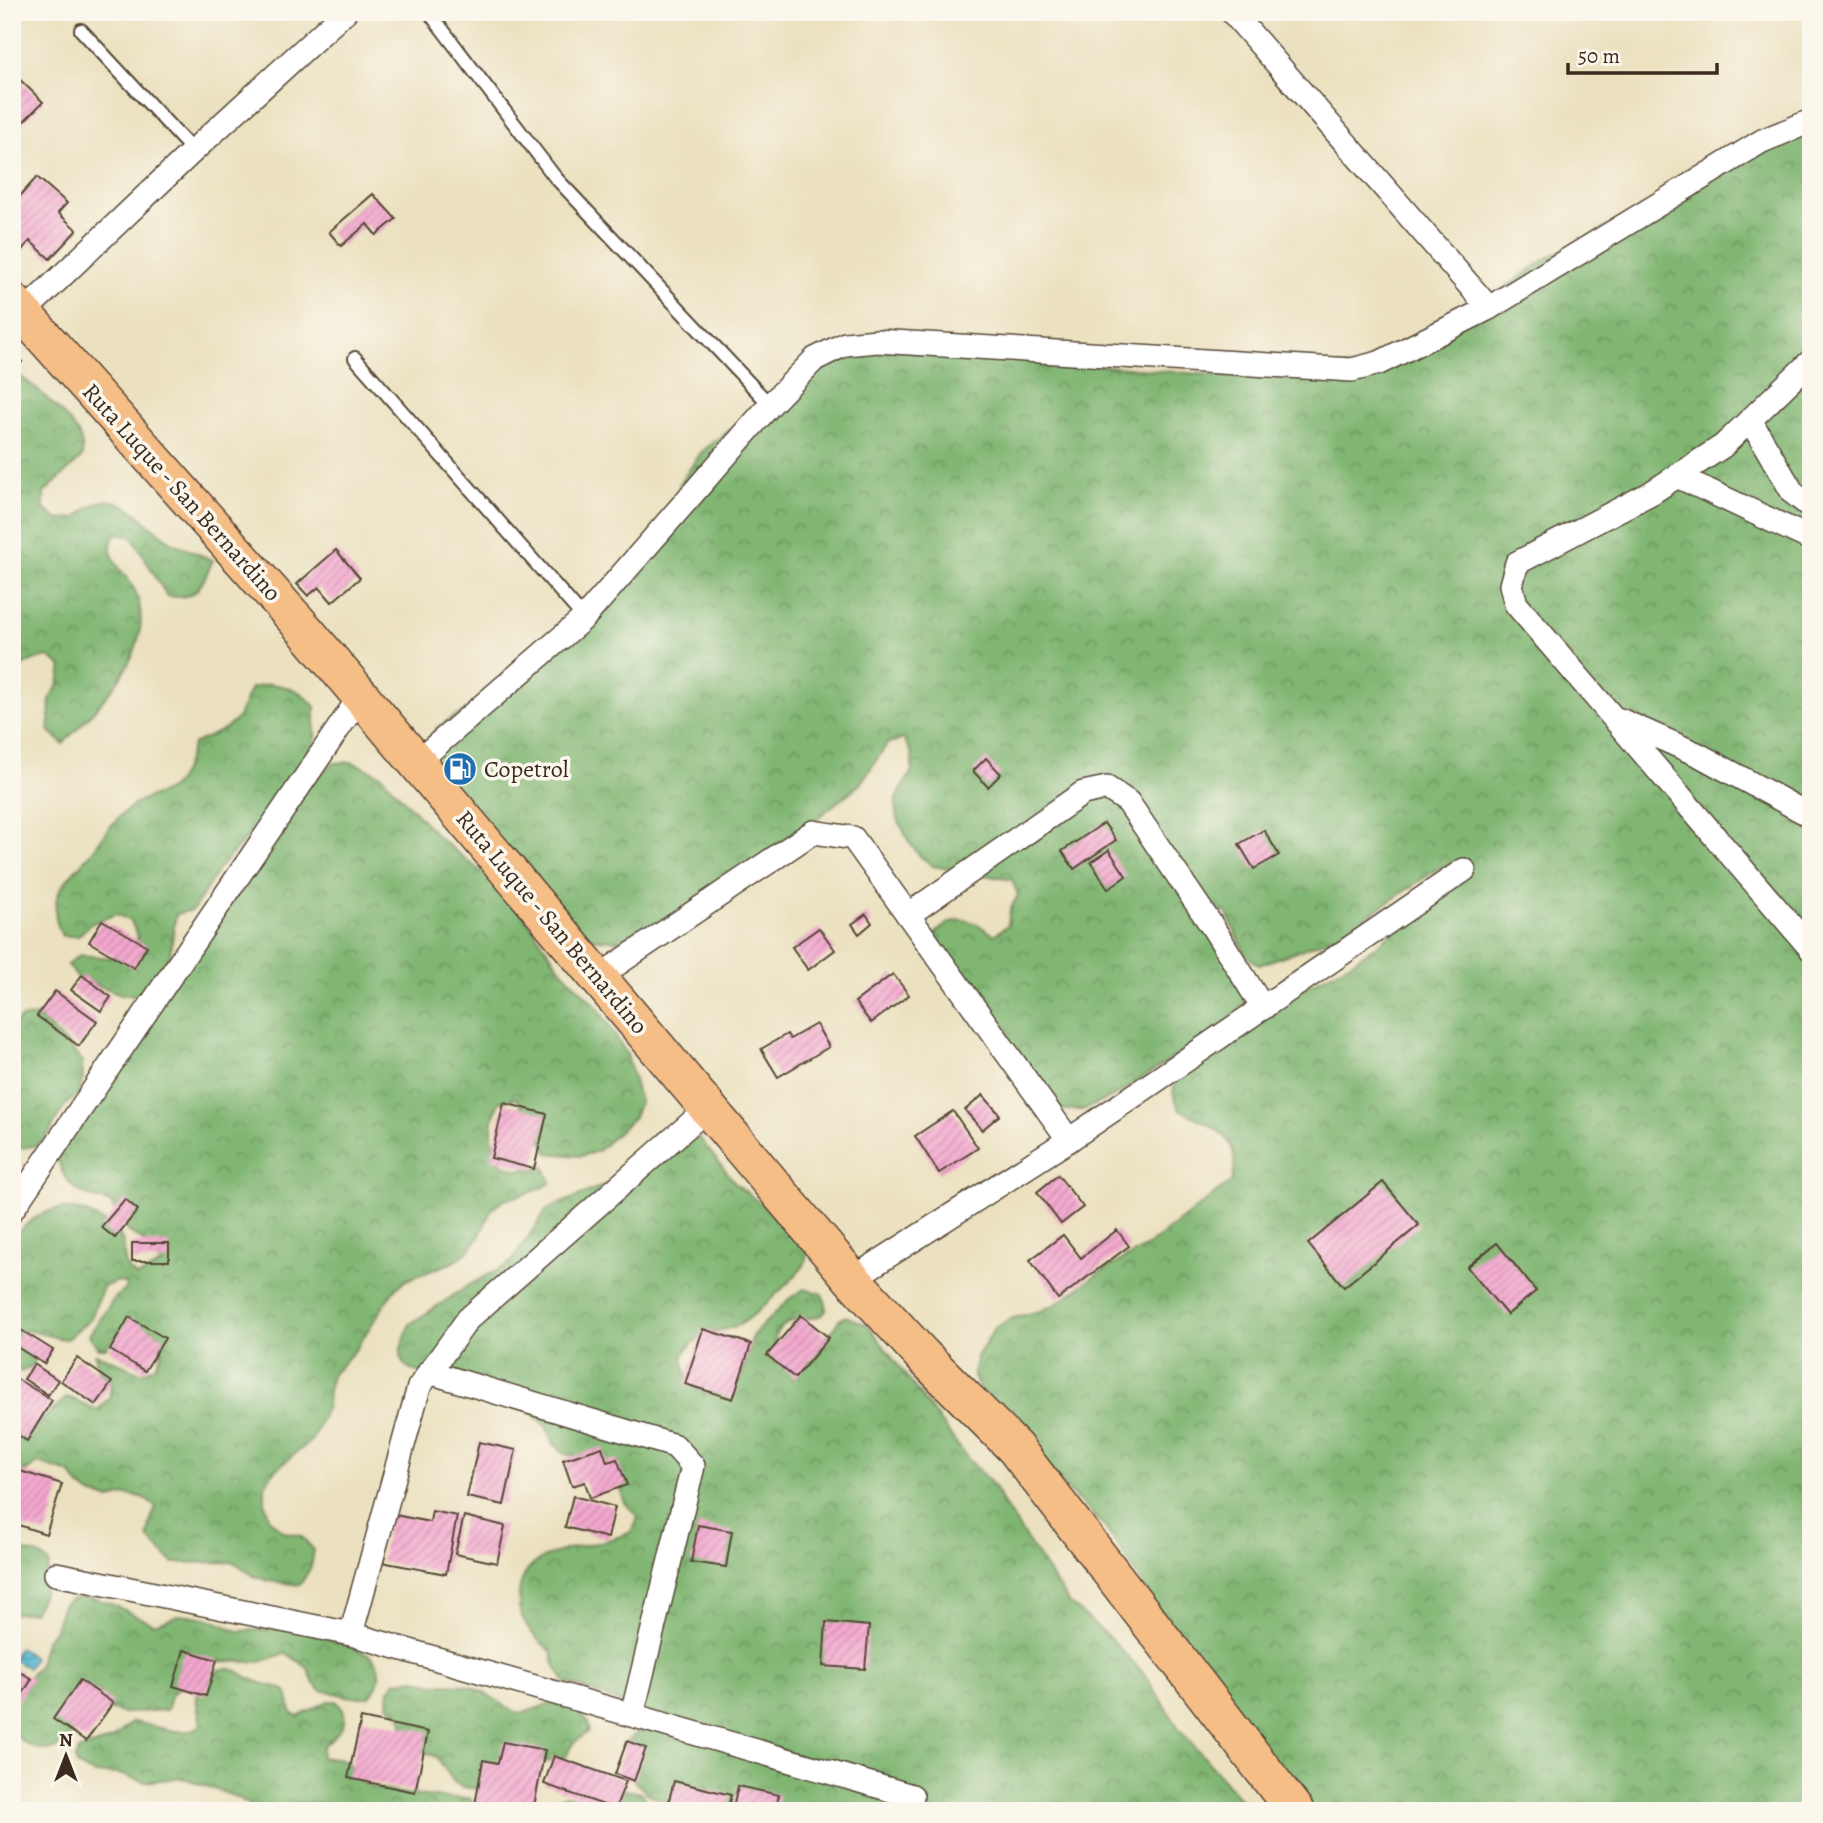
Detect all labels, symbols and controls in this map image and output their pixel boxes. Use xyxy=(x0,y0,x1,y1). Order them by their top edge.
scale bar xyxy=(1568,32,1716,76)
text: 50 m xyxy=(1578,42,1620,70)
street label: Ruta Luque - San Bernardino xyxy=(75,376,289,608)
fuel station icon: Copetrol xyxy=(441,750,479,788)
place label: Copetrol xyxy=(484,753,569,785)
street label: Ruta Luque - San Bernardino xyxy=(449,803,655,1041)
north arrow xyxy=(32,1722,102,1792)
text: N xyxy=(59,1727,73,1753)

